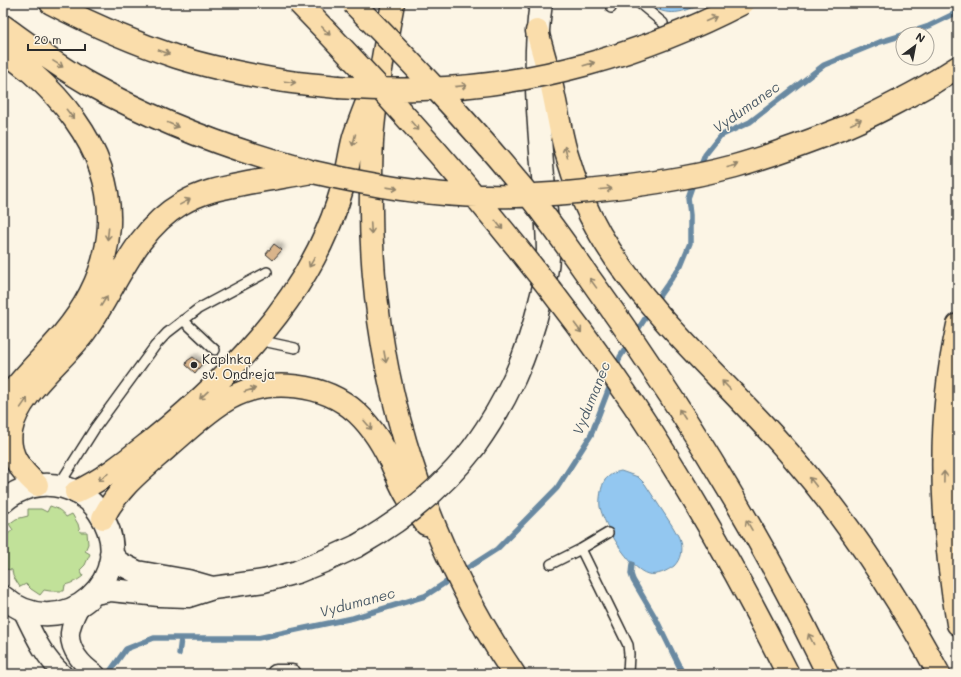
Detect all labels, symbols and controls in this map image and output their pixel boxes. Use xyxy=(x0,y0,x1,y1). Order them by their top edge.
one-way arrow xyxy=(704,15,716,22)
scale bar xyxy=(28,26,85,52)
one-way arrow xyxy=(321,26,331,36)
north arrow xyxy=(895,26,935,66)
text: N xyxy=(913,29,928,46)
text: 20 m xyxy=(34,31,62,47)
one-way arrow xyxy=(158,48,170,56)
one-way arrow xyxy=(52,60,63,68)
one-way arrow xyxy=(582,60,595,67)
water label: Vydumanec xyxy=(709,77,783,137)
one-way arrow xyxy=(283,78,296,85)
one-way arrow xyxy=(454,83,467,90)
one-way arrow xyxy=(66,108,75,119)
one-way arrow xyxy=(849,118,861,125)
one-way arrow xyxy=(166,121,178,129)
one-way arrow xyxy=(410,121,419,131)
one-way arrow xyxy=(349,133,357,146)
one-way arrow xyxy=(562,145,569,158)
one-way arrow xyxy=(727,161,740,169)
one-way arrow xyxy=(385,184,398,192)
one-way arrow xyxy=(599,186,612,193)
one-way arrow xyxy=(179,198,191,205)
one-way arrow xyxy=(494,220,503,230)
one-way arrow xyxy=(367,221,374,234)
one-way arrow xyxy=(105,227,112,240)
one-way arrow xyxy=(307,256,315,268)
one-way arrow xyxy=(589,277,597,288)
one-way arrow xyxy=(101,295,109,307)
one-way arrow xyxy=(574,322,582,333)
place label: Kaplnka sv. Ondreja xyxy=(202,350,275,382)
one-way arrow xyxy=(381,350,389,363)
water label: Vydumanec xyxy=(568,358,614,438)
marker: Kaplnka sv. Ondreja xyxy=(189,360,199,370)
one-way arrow xyxy=(721,380,731,390)
one-way arrow xyxy=(244,386,257,393)
one-way arrow xyxy=(199,390,209,400)
one-way arrow xyxy=(20,398,28,409)
one-way arrow xyxy=(678,408,686,419)
one-way arrow xyxy=(363,420,372,430)
one-way arrow xyxy=(940,471,948,484)
one-way arrow xyxy=(98,473,109,481)
one-way arrow xyxy=(808,477,817,488)
one-way arrow xyxy=(745,519,753,531)
water label: Vydumanec xyxy=(317,583,397,621)
one-way arrow xyxy=(806,633,814,645)

